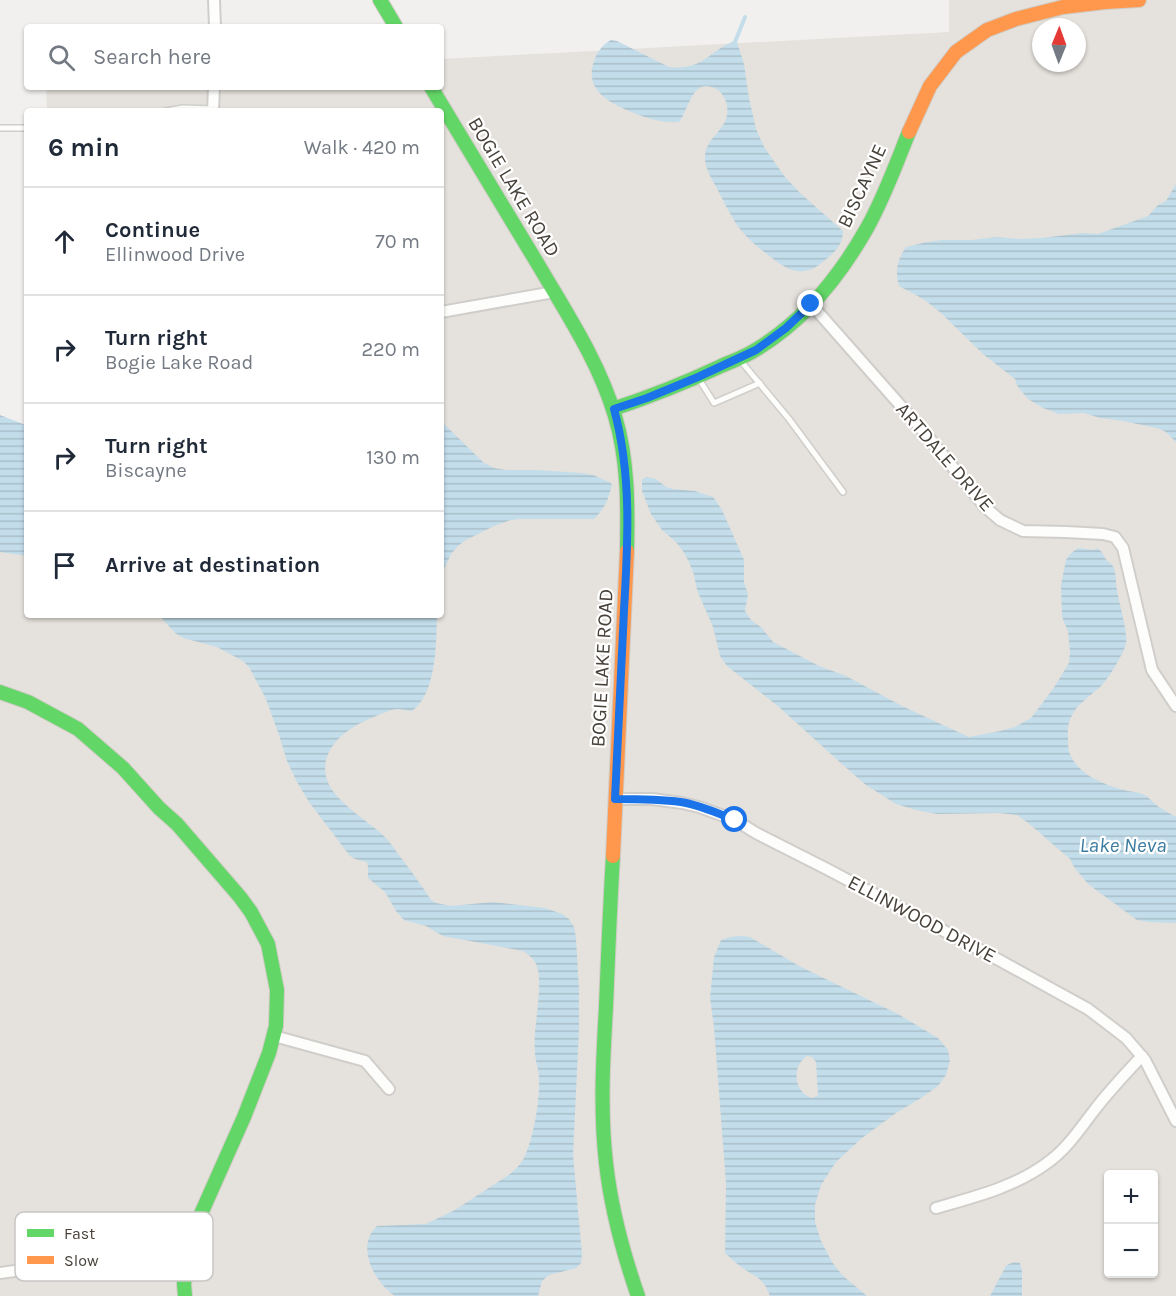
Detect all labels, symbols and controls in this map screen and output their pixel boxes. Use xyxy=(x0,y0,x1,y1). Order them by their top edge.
north arrow xyxy=(1032,18,1086,72)
search box xyxy=(24,24,444,90)
icon: search xyxy=(45,41,78,74)
text: Search here xyxy=(93,44,211,70)
street label: BOGIE LAKE ROAD xyxy=(463,113,565,261)
text: 6 min xyxy=(48,132,120,163)
text: Walk · 420 m xyxy=(304,136,420,159)
street label: BISCAYNE xyxy=(833,141,891,231)
text: Continue xyxy=(105,217,200,243)
icon: ahead xyxy=(48,225,81,258)
text: 70 m xyxy=(375,230,420,253)
text: Ellinwood Drive xyxy=(105,243,245,266)
route end xyxy=(797,290,823,316)
text: Turn right xyxy=(105,325,208,351)
icon: right xyxy=(48,333,81,366)
text: 220 m xyxy=(361,338,420,361)
text: Bogie Lake Road xyxy=(105,351,253,374)
street label: ARTDALE DRIVE xyxy=(891,398,999,516)
text: Turn right xyxy=(105,433,208,459)
icon: right xyxy=(48,441,81,474)
text: 130 m xyxy=(366,446,420,469)
text: Biscayne xyxy=(105,459,187,482)
icon: arrive xyxy=(48,549,81,582)
text: Arrive at destination xyxy=(105,552,320,578)
street label: BOGIE LAKE ROAD xyxy=(586,588,618,748)
route start xyxy=(721,806,747,832)
water label: Lake Neva xyxy=(1079,833,1167,857)
street label: ELLINWOOD DRIVE xyxy=(844,870,1000,968)
map controls xyxy=(1104,1170,1158,1278)
button: + xyxy=(1104,1170,1158,1224)
legend xyxy=(15,1212,213,1281)
text: Fast xyxy=(64,1224,95,1243)
button: − xyxy=(1104,1224,1158,1278)
text: Slow xyxy=(64,1251,99,1270)

